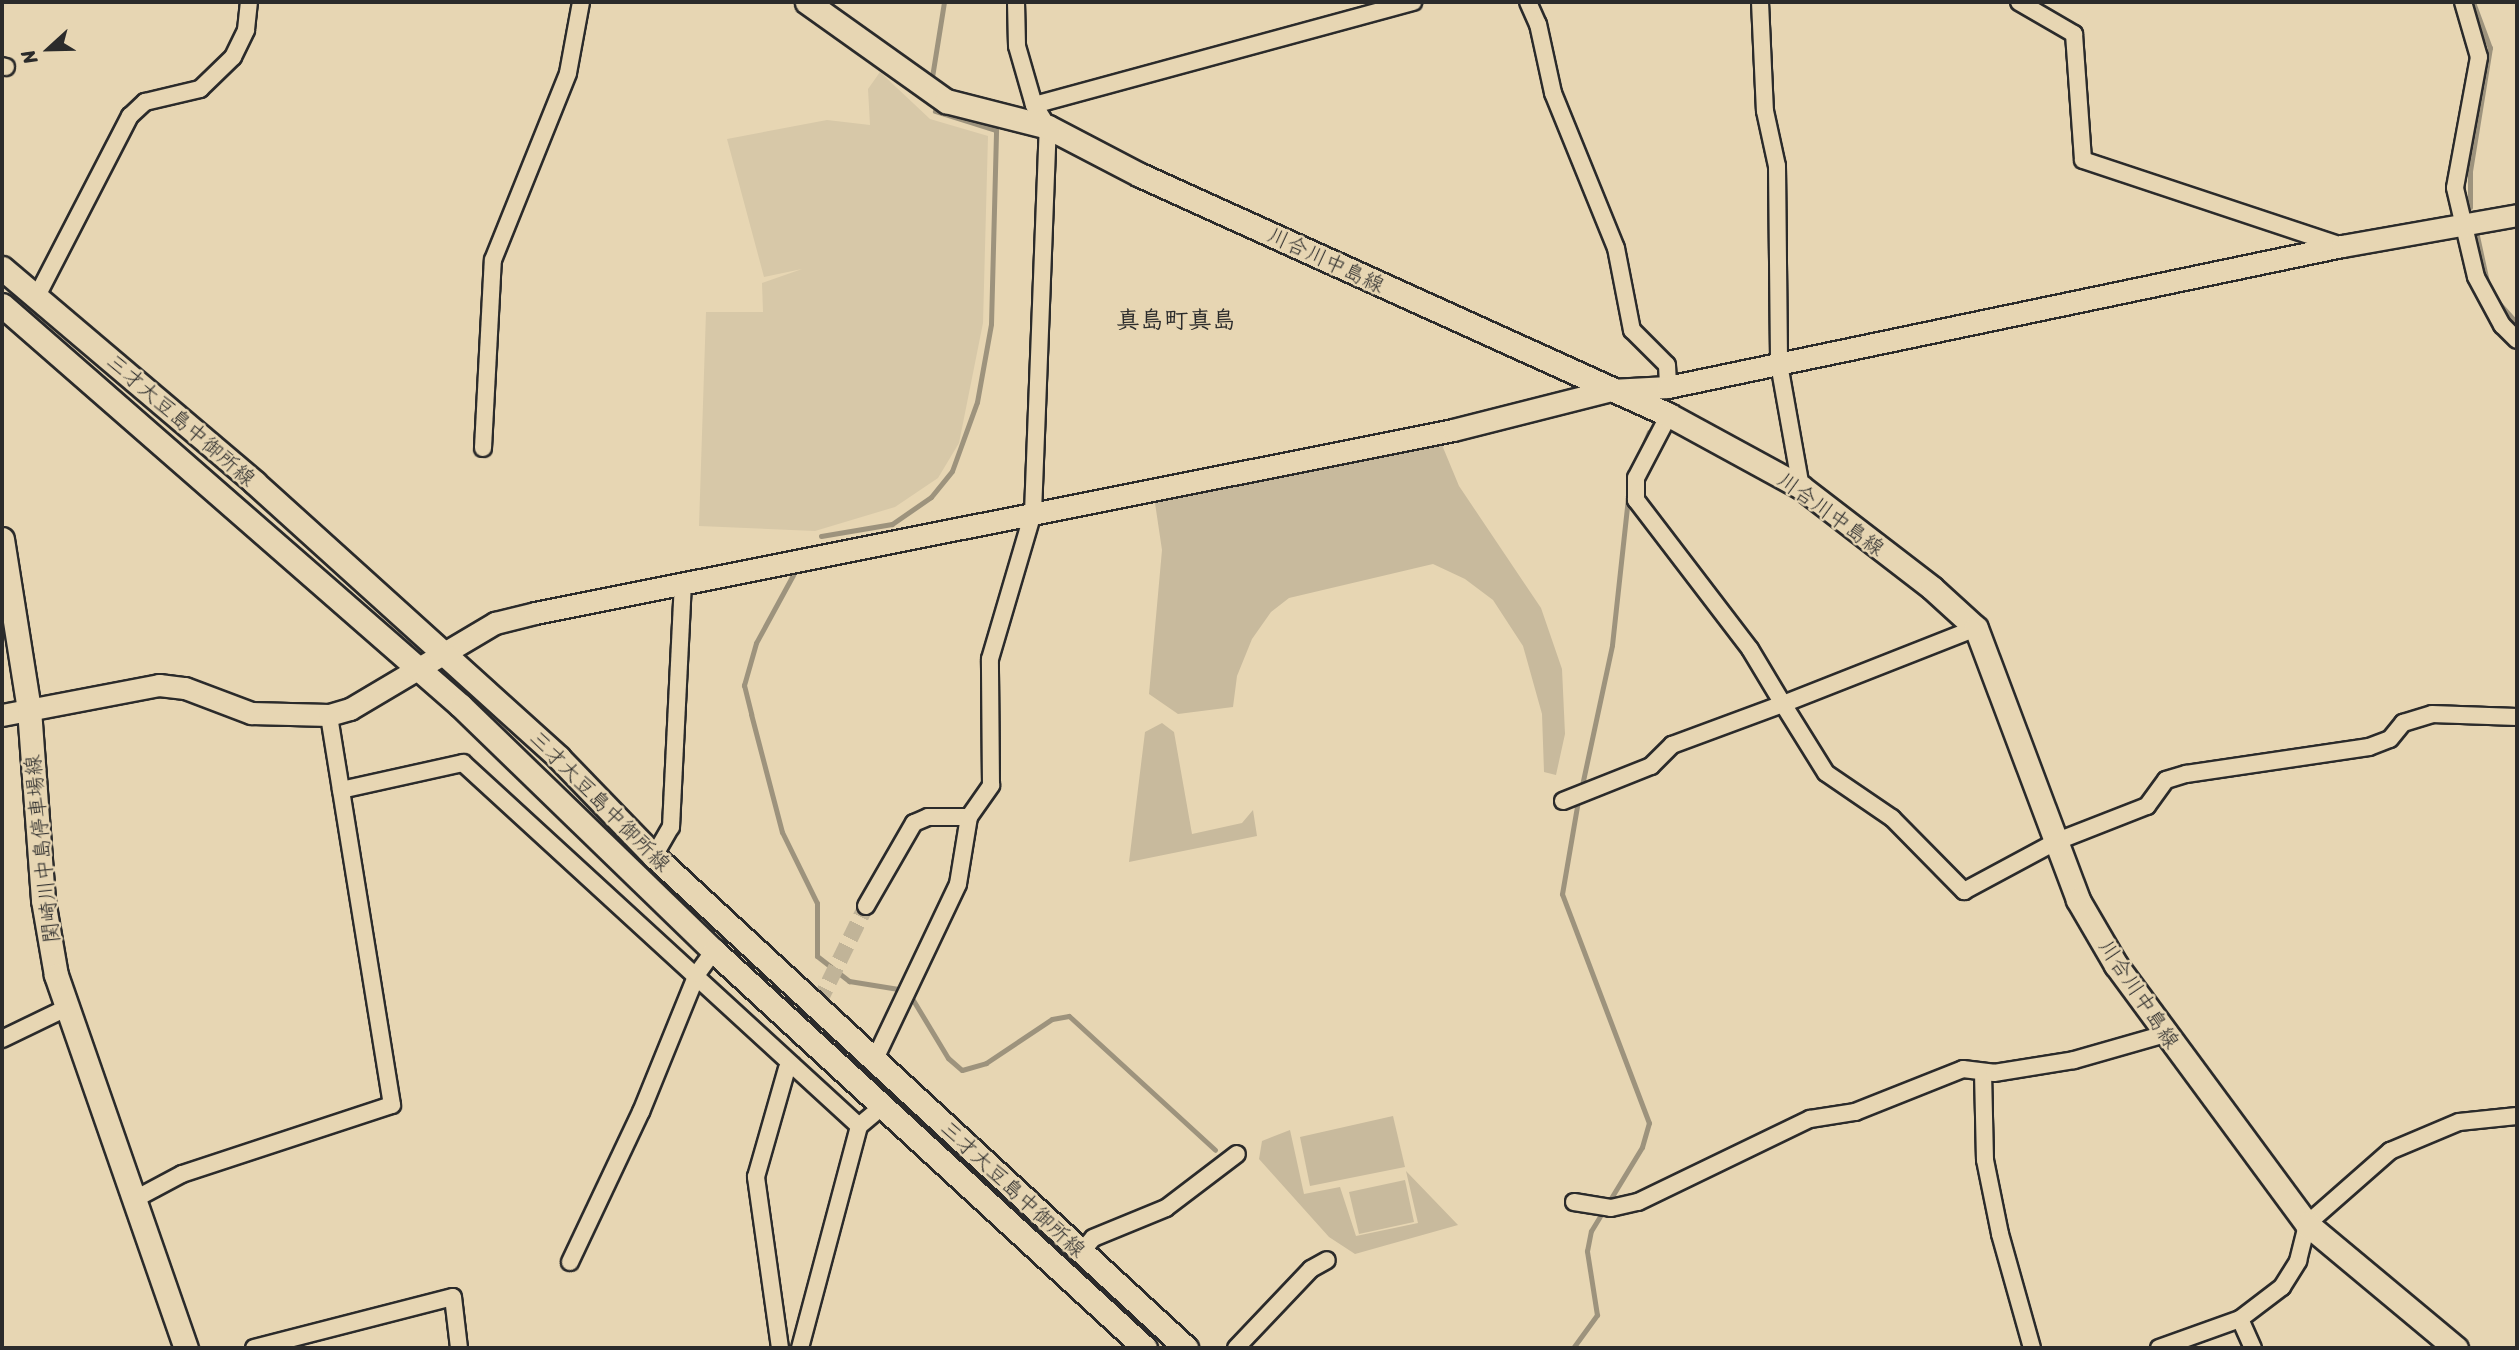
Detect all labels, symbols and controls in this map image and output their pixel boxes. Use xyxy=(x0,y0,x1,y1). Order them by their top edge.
north arrow xyxy=(14,14,84,84)
text: N xyxy=(11,45,47,69)
street label: 川合川中島線 xyxy=(1264,222,1388,298)
district label: 真島町真島 xyxy=(1116,307,1236,335)
street label: 三才大豆島中御所線 xyxy=(101,348,261,492)
street label: 川合川中島線 xyxy=(1773,467,1889,561)
street label: 三才大豆島中御所線 xyxy=(524,725,676,877)
street label: 関崎川中島停車場線 xyxy=(20,754,64,944)
street label: 川合川中島線 xyxy=(2093,935,2185,1053)
street label: 三才大豆島中御所線 xyxy=(935,1115,1091,1263)

